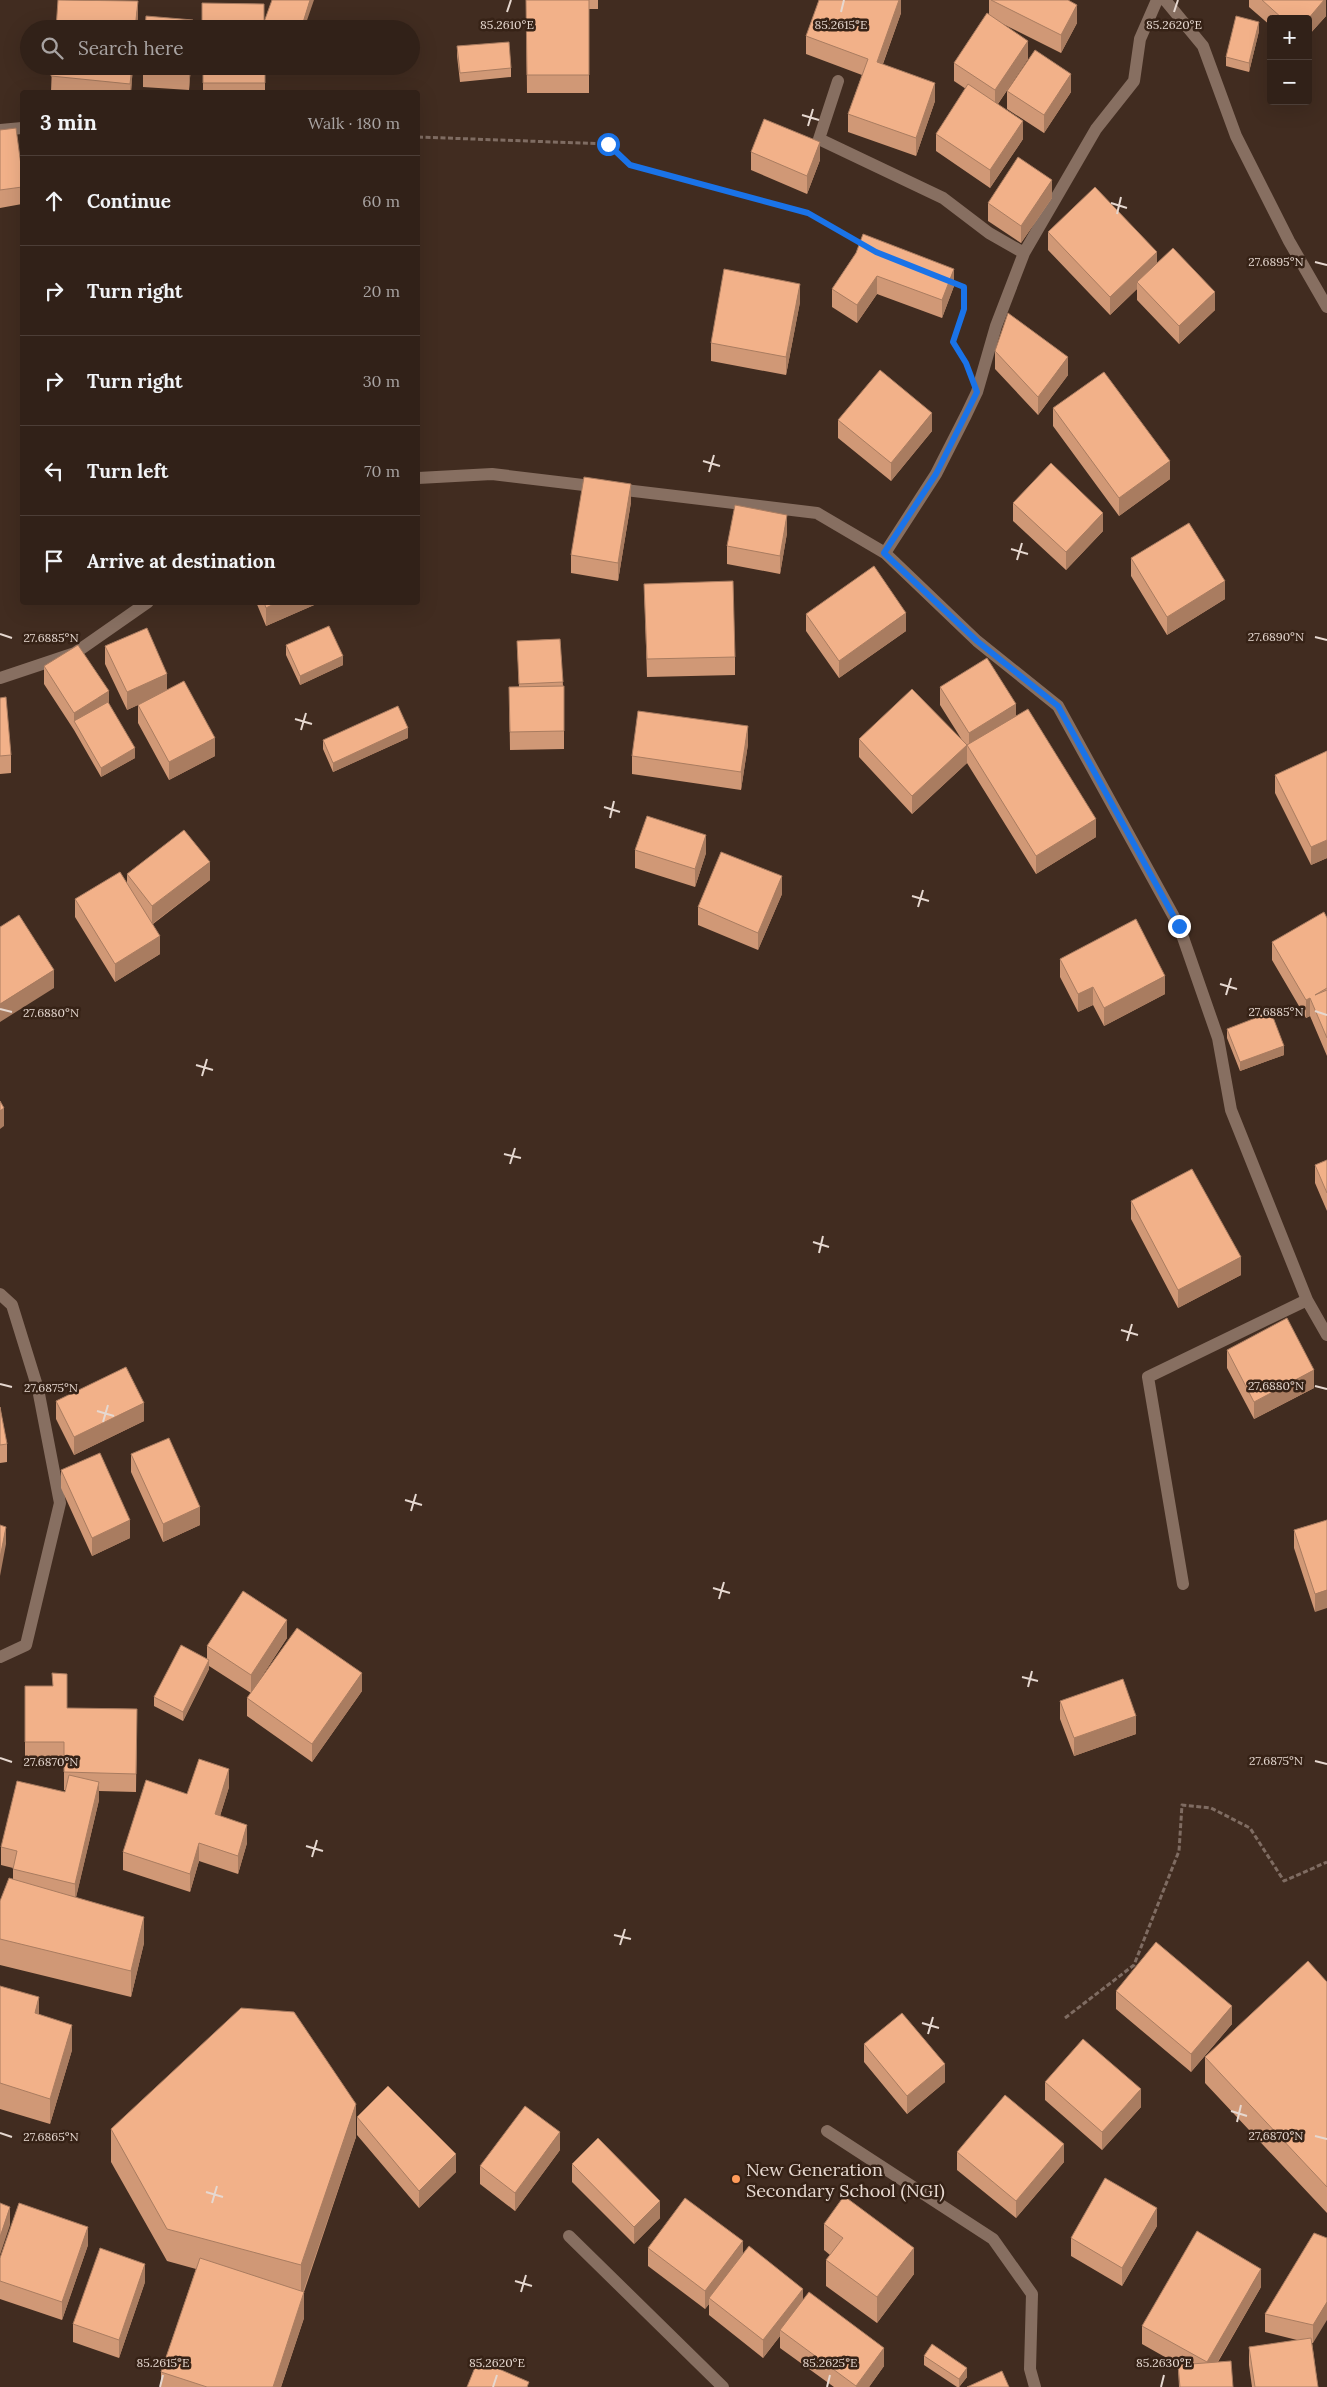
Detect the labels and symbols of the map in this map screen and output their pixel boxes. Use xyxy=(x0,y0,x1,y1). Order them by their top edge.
text: 85.2610°E xyxy=(480,17,534,32)
text: 85.2615°E xyxy=(815,17,867,32)
text: 85.2620°E xyxy=(1146,17,1202,32)
route start xyxy=(597,133,620,156)
text: 27.6895°N xyxy=(1248,254,1304,269)
text: 27.6890°N xyxy=(1248,629,1304,644)
text: 27.6885°N xyxy=(23,630,79,645)
route end xyxy=(1168,915,1191,938)
text: 27.6885°N xyxy=(1248,1004,1304,1019)
text: 27.6880°N xyxy=(23,1005,79,1020)
text: 27.6880°N xyxy=(1248,1378,1304,1393)
text: 27.6875°N xyxy=(24,1380,78,1395)
text: 27.6875°N xyxy=(1249,1753,1303,1768)
text: 27.6870°N xyxy=(24,1754,78,1769)
text: 27.6870°N xyxy=(1249,2128,1303,2143)
text: 27.6865°N xyxy=(23,2129,79,2144)
place label: New Generation Secondary School (NGI) xyxy=(746,2158,945,2202)
marker: New Generation Secondary School (NGI) xyxy=(730,2173,742,2185)
text: 85.2615°E xyxy=(137,2355,189,2370)
text: 85.2620°E xyxy=(469,2355,525,2370)
text: 85.2625°E xyxy=(803,2355,857,2370)
text: 85.2630°E xyxy=(1136,2355,1192,2370)

